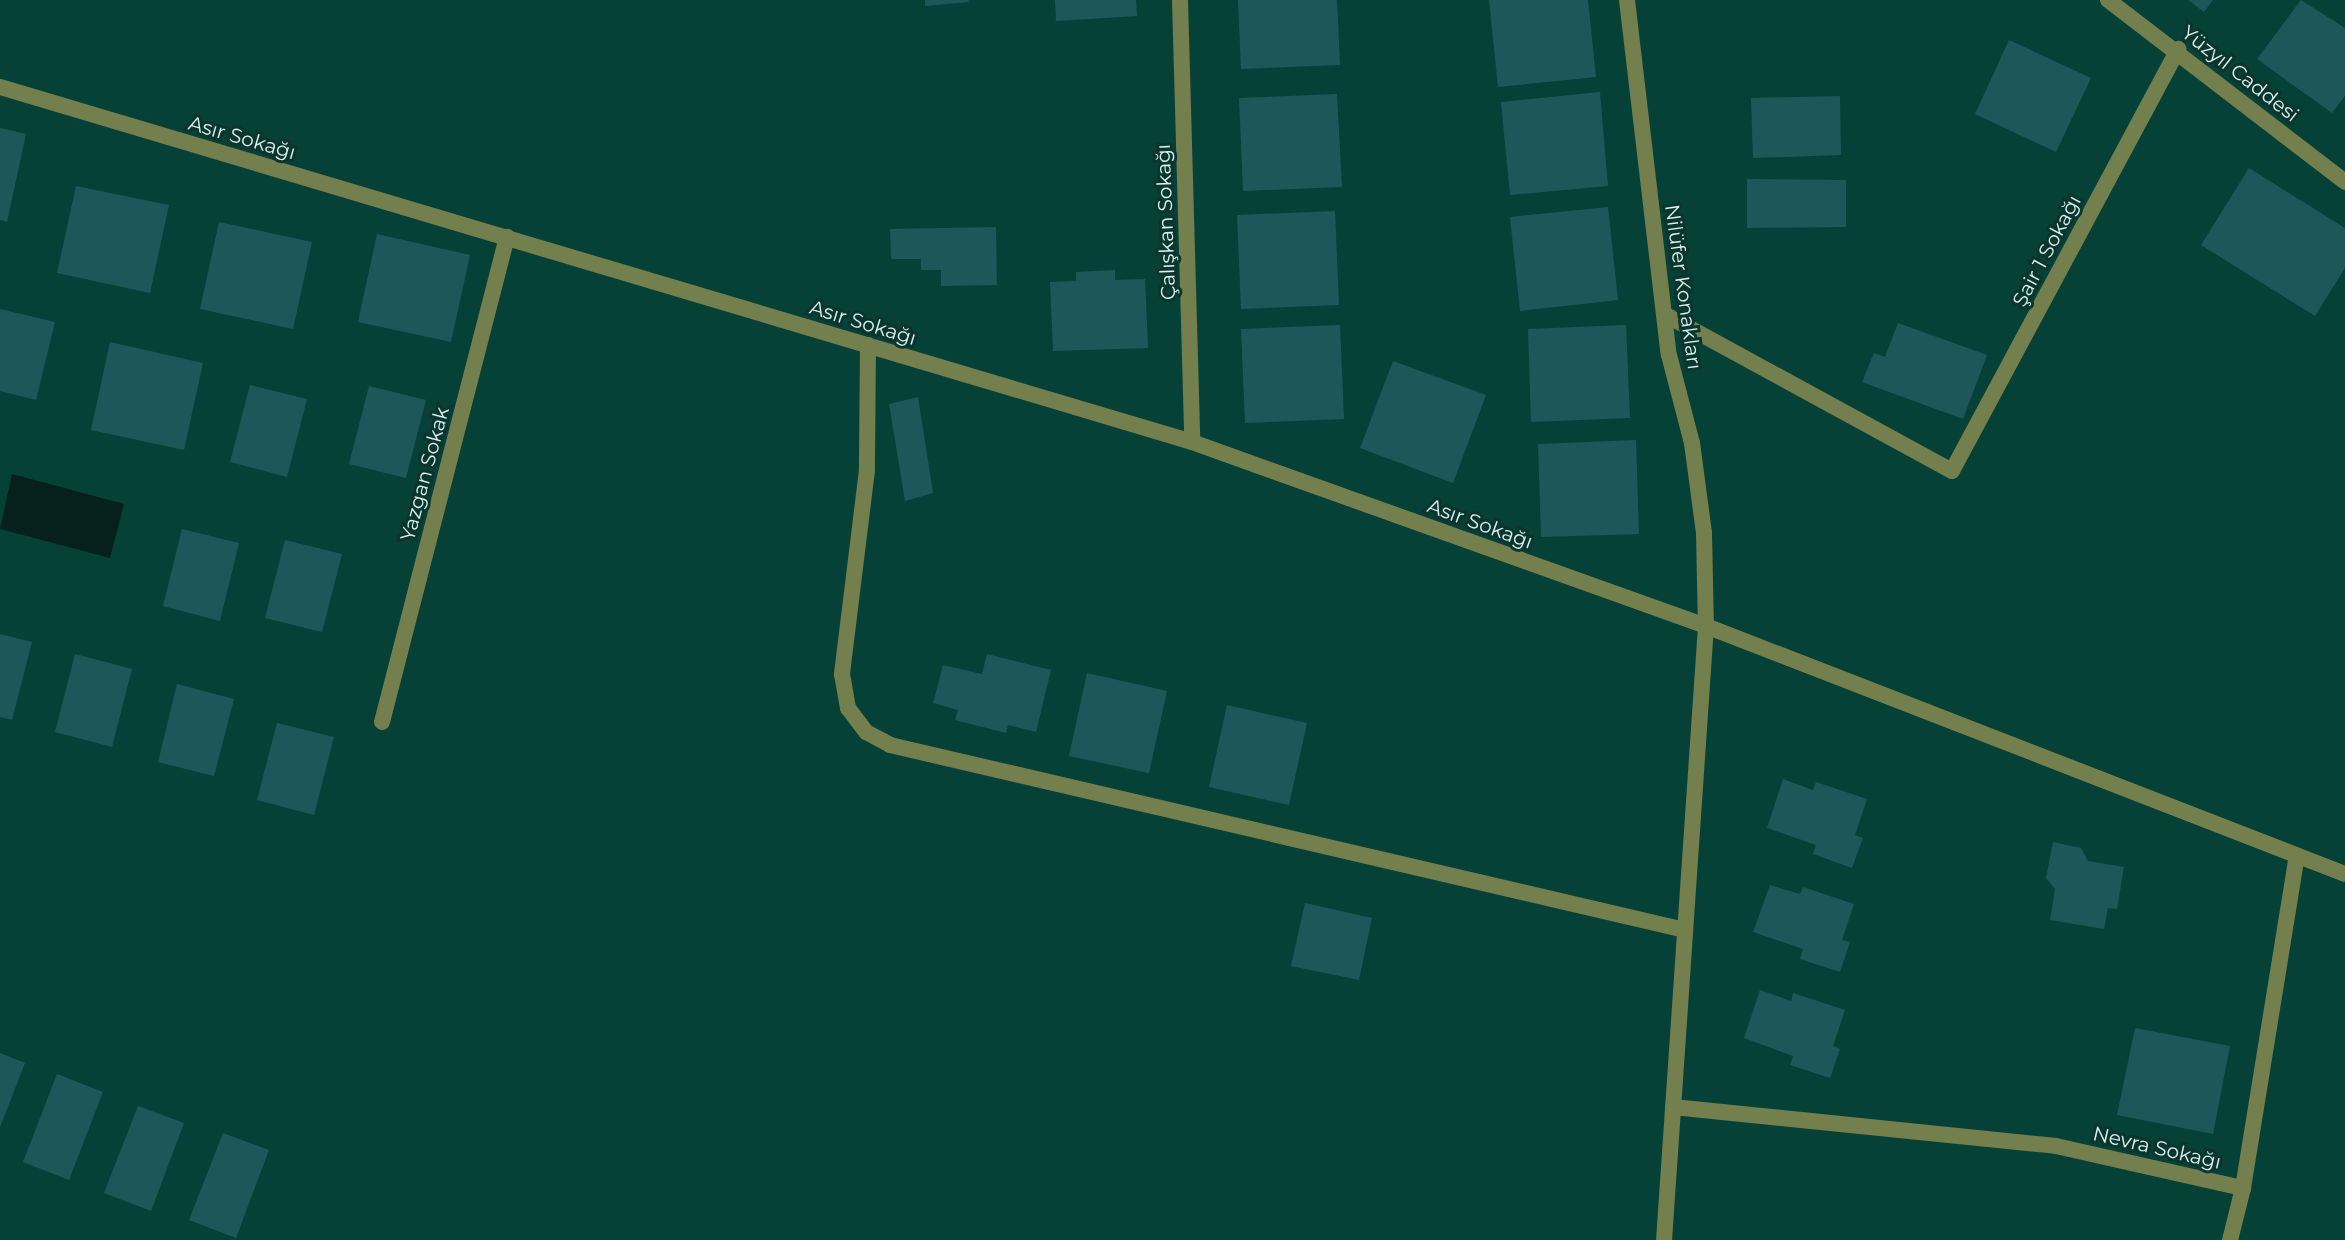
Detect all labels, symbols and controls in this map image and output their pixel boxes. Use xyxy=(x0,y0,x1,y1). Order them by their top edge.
street label: Yüzyıl Caddesi xyxy=(2177,21,2303,127)
street label: Asır Sokağı xyxy=(186,111,298,165)
street label: Çalışkan Sokağı xyxy=(1151,144,1181,300)
street label: Şair 1 Sokağı xyxy=(2008,191,2086,311)
street label: Nilüfer Konakları xyxy=(1660,203,1706,371)
street label: Asır Sokağı xyxy=(807,295,919,351)
street label: Yazgan Sokak xyxy=(396,404,454,544)
street label: Asır Sokağı xyxy=(1424,494,1536,554)
street label: Nevra Sokağı xyxy=(2091,1122,2223,1174)

